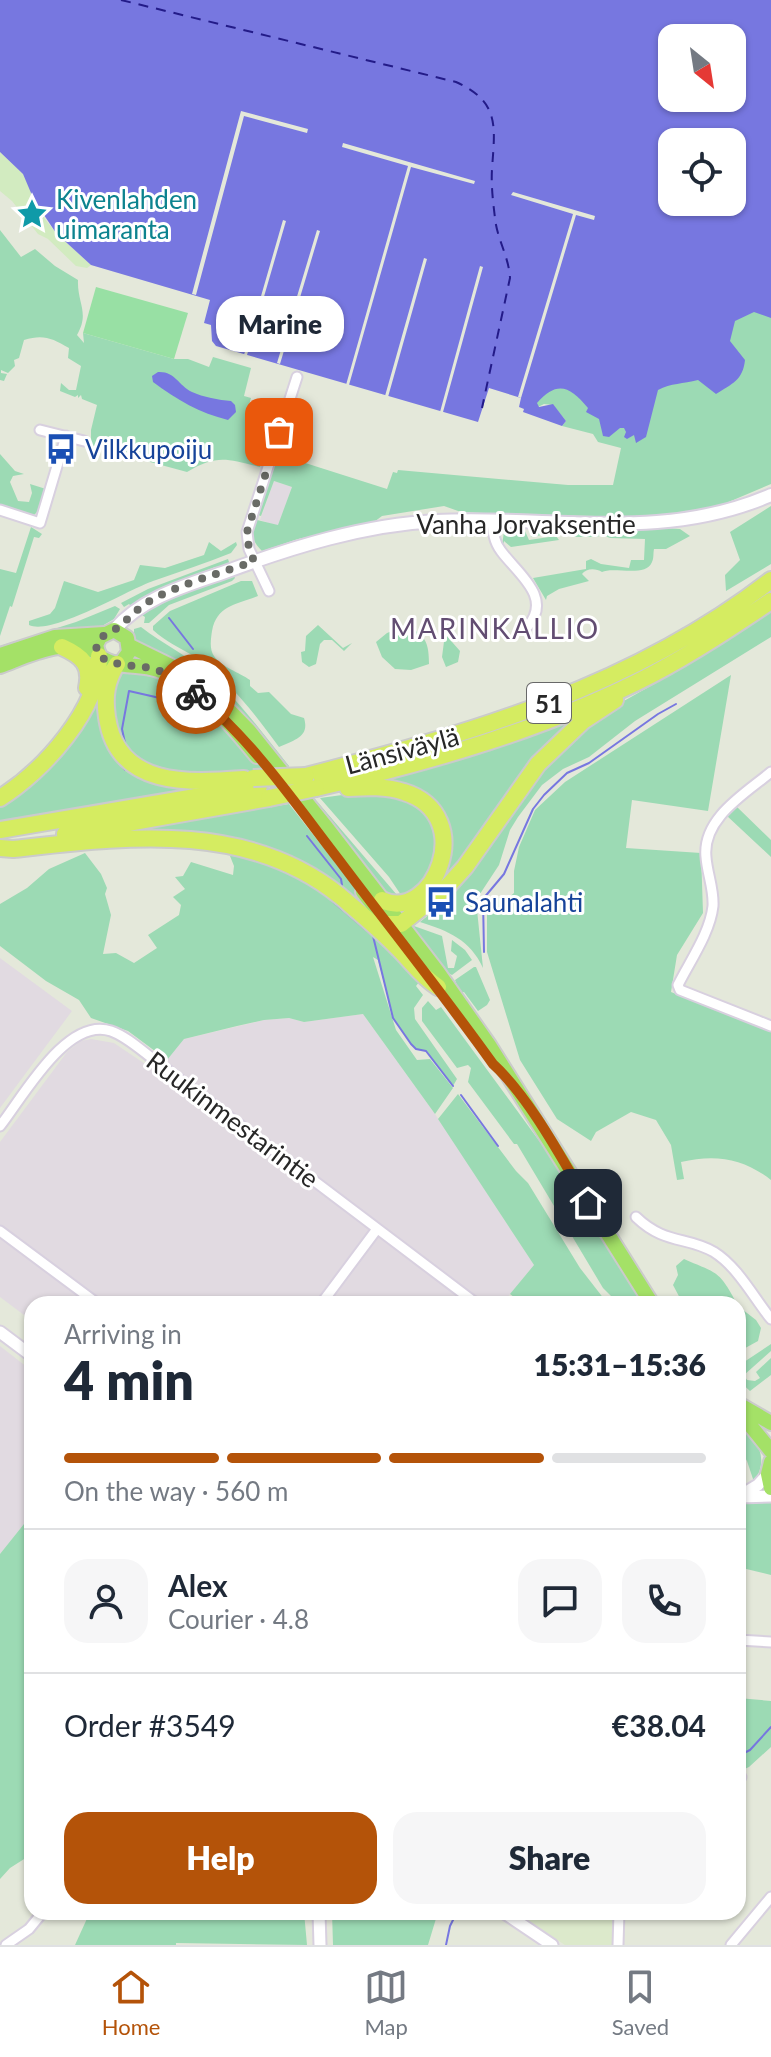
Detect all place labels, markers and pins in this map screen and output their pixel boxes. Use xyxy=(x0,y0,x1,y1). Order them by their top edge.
place label: Kivenlahden uimaranta xyxy=(56,183,197,245)
place icon: Kivenlahden uimaranta xyxy=(15,197,49,231)
callout: Marine xyxy=(215,296,343,352)
pin xyxy=(245,398,313,466)
bus stop icon: Vilkkupoiju xyxy=(44,432,78,466)
place label: Vilkkupoiju xyxy=(85,433,212,465)
bus stop icon: Saunalahti xyxy=(424,885,458,919)
place label: Saunalahti xyxy=(465,886,583,918)
pin xyxy=(554,1169,622,1237)

